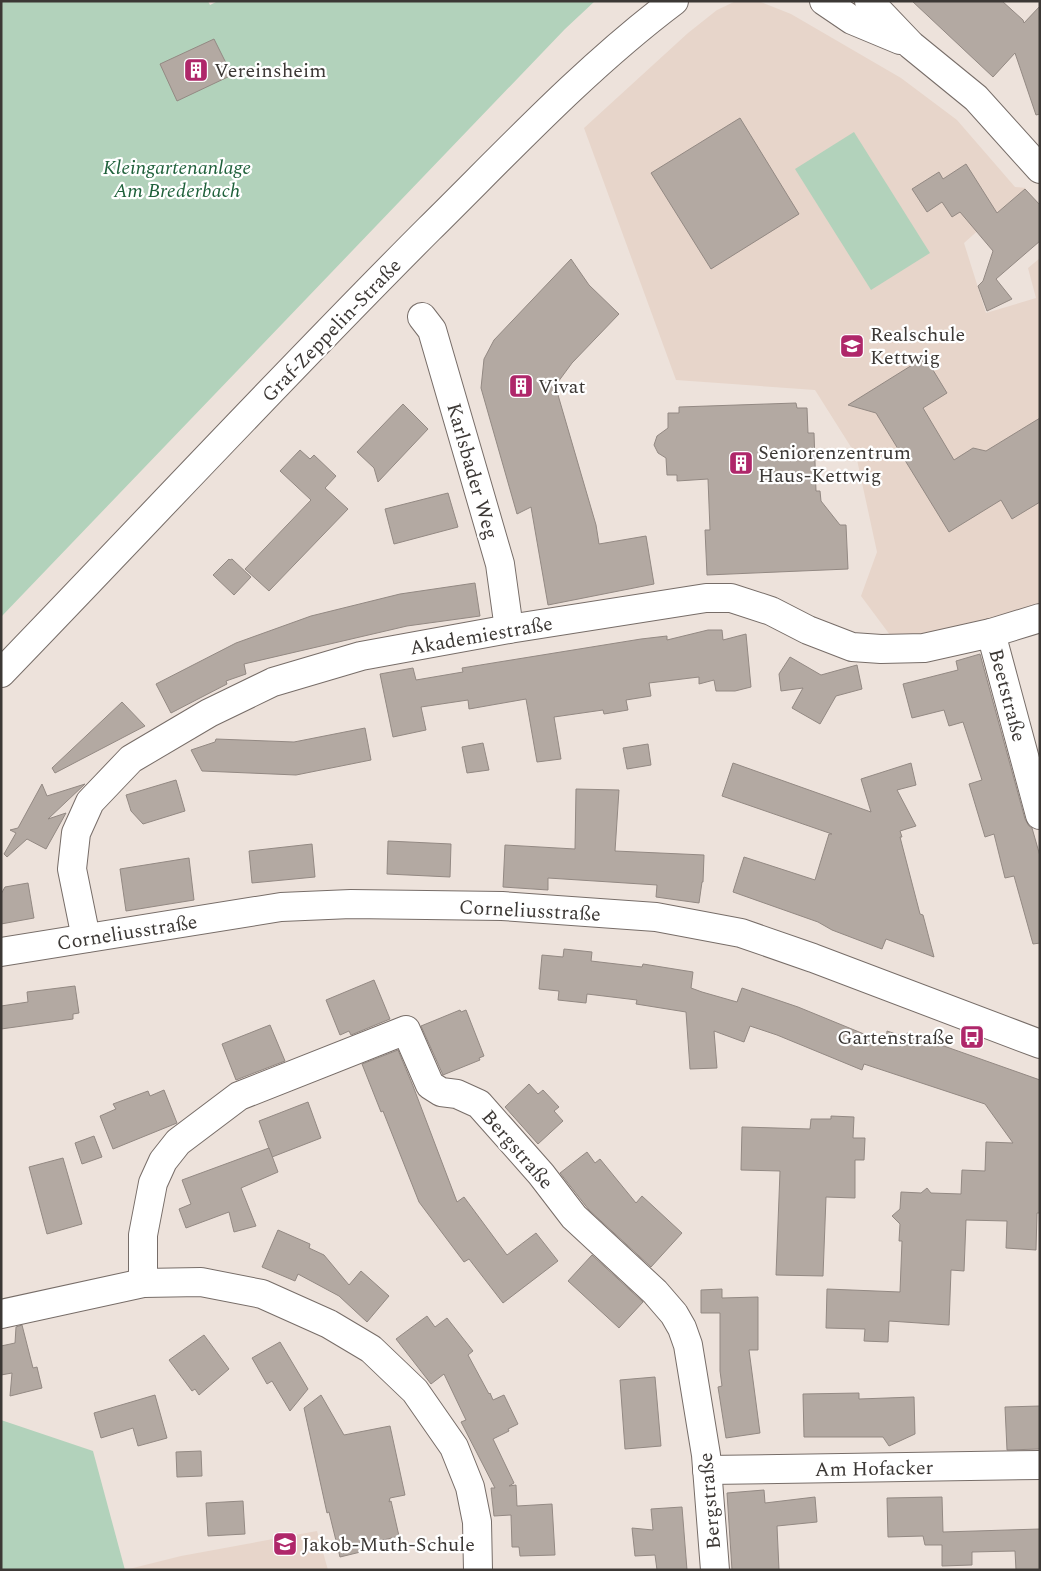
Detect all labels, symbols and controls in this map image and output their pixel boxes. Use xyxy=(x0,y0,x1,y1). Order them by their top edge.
place label: Vereinsheim xyxy=(214,56,326,86)
building icon: Vereinsheim xyxy=(183,57,209,83)
park label: Kleingartenanlage Am Brederbach xyxy=(103,153,251,206)
street label: Graf-Zeppelin-Straße xyxy=(255,252,409,410)
place label: Realschule Kettwig xyxy=(870,320,965,373)
school or university icon: Realschule Kettwig xyxy=(839,333,865,359)
place label: Vivat xyxy=(538,372,586,402)
building icon: Vivat xyxy=(508,373,534,399)
street label: Karlsbader Weg xyxy=(438,399,506,543)
place label: Seniorenzentrum Haus-Kettwig xyxy=(758,438,911,491)
building icon: Seniorenzentrum Haus-Kettwig xyxy=(728,450,754,476)
street label: Akademiestraße xyxy=(407,609,555,663)
street label: Beetstraße xyxy=(980,645,1034,745)
street label: Corneliusstraße xyxy=(458,892,602,930)
street label: Corneliusstraße xyxy=(55,907,200,959)
place label: Gartenstraße xyxy=(837,1023,954,1053)
bus stop icon: Gartenstraße xyxy=(959,1024,985,1050)
street label: Bergstraße xyxy=(474,1103,560,1196)
street label: Bergstraße xyxy=(691,1451,729,1551)
street label: Am Hofacker xyxy=(814,1453,934,1485)
place label: Jakob-Muth-Schule xyxy=(302,1530,475,1560)
school or university icon: Jakob-Muth-Schule xyxy=(272,1531,298,1557)

